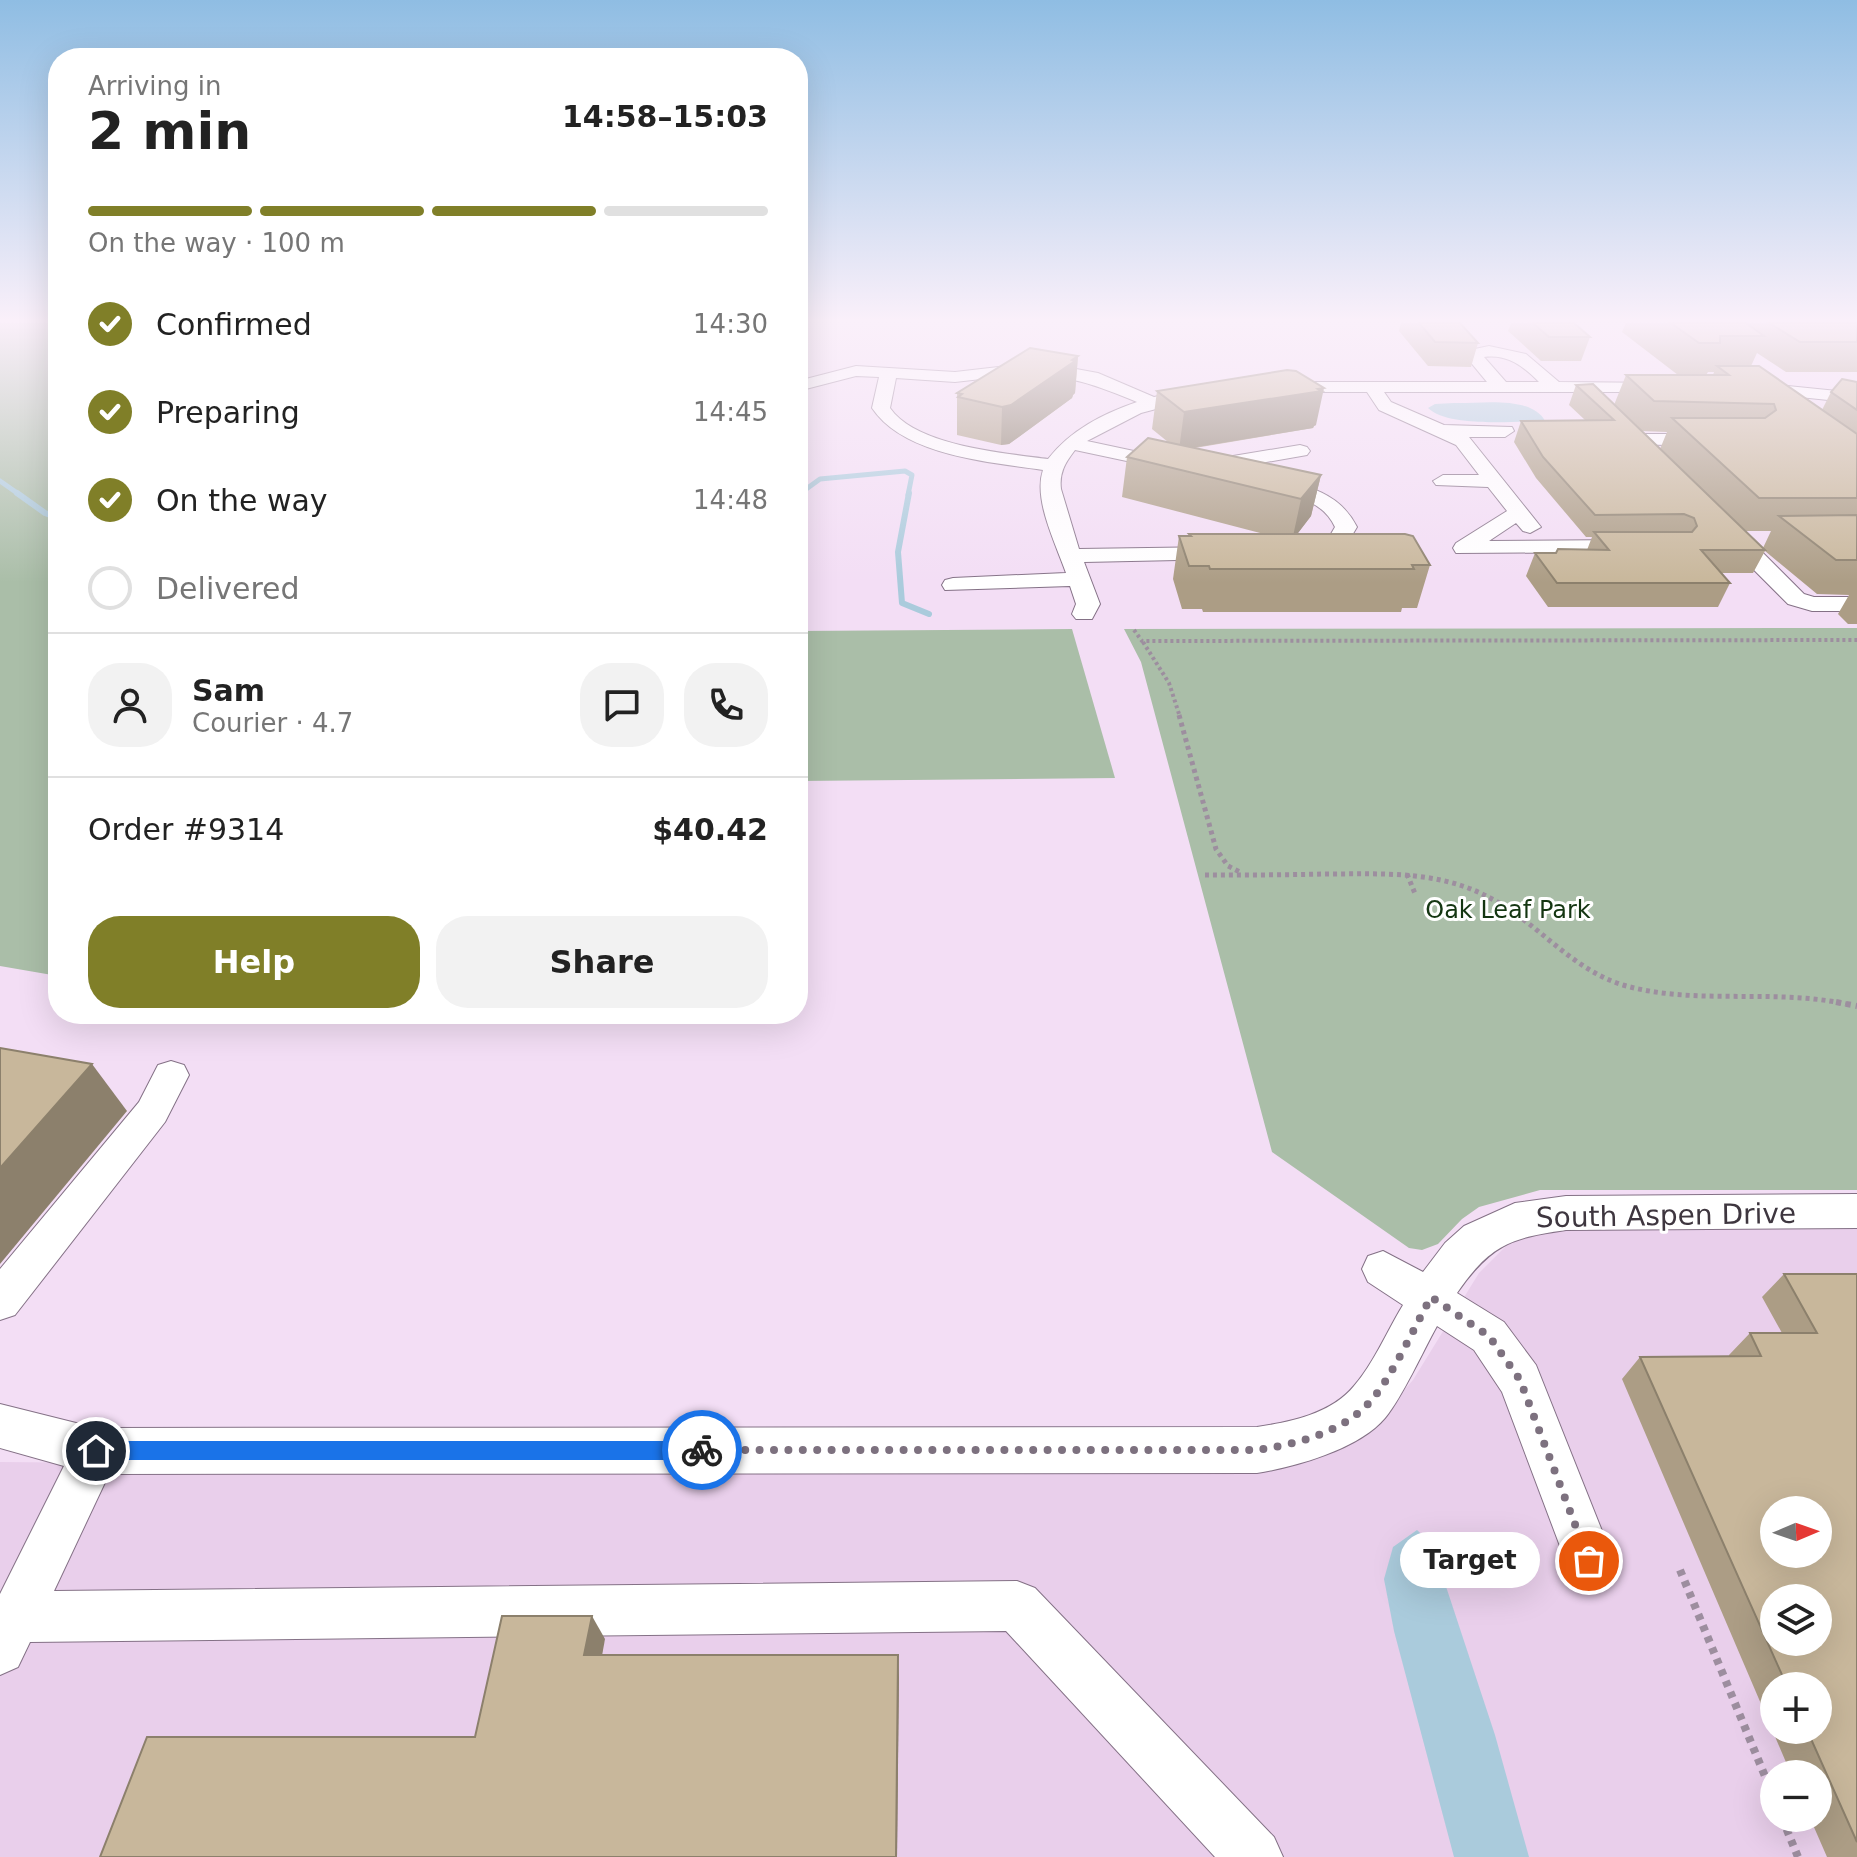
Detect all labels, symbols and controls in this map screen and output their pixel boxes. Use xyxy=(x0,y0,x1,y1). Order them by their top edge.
text: Arriving in xyxy=(88,71,222,101)
text: 14:58–15:03 xyxy=(562,99,768,134)
text: 2 min xyxy=(88,101,251,161)
text: On the way · 100 m xyxy=(88,228,345,258)
icon: check xyxy=(88,302,132,346)
text: Confirmed xyxy=(156,307,312,342)
text: 14:30 xyxy=(693,309,768,339)
icon: check xyxy=(88,390,132,434)
text: Preparing xyxy=(156,395,300,430)
text: 14:45 xyxy=(693,397,768,427)
icon: check xyxy=(88,478,132,522)
text: On the way xyxy=(156,483,328,518)
text: 14:48 xyxy=(693,485,768,515)
text: Delivered xyxy=(156,571,300,606)
button: person xyxy=(88,663,172,747)
button: chat xyxy=(580,663,664,747)
button: phone xyxy=(684,663,768,747)
text: Sam xyxy=(192,673,265,708)
text: Courier · 4.7 xyxy=(192,708,353,738)
text: Order #9314 xyxy=(88,812,284,847)
text: $40.42 xyxy=(652,812,768,847)
park label: Oak Leaf Park xyxy=(1425,896,1591,924)
button: Help xyxy=(88,916,420,1008)
button: Share xyxy=(436,916,768,1008)
street label: South Aspen Drive xyxy=(1536,1197,1796,1234)
courier xyxy=(662,1410,742,1490)
pin xyxy=(62,1417,130,1485)
icon: bike xyxy=(680,1428,724,1472)
icon: home xyxy=(74,1429,118,1473)
north arrow xyxy=(1760,1496,1832,1568)
map controls xyxy=(1760,1496,1832,1832)
pin xyxy=(1555,1527,1623,1595)
callout: Target xyxy=(1401,1533,1541,1589)
icon: bag xyxy=(1567,1539,1611,1583)
text: Target xyxy=(1423,1545,1517,1575)
button: layers xyxy=(1760,1584,1832,1656)
button: + xyxy=(1760,1672,1832,1744)
button: − xyxy=(1760,1760,1832,1832)

